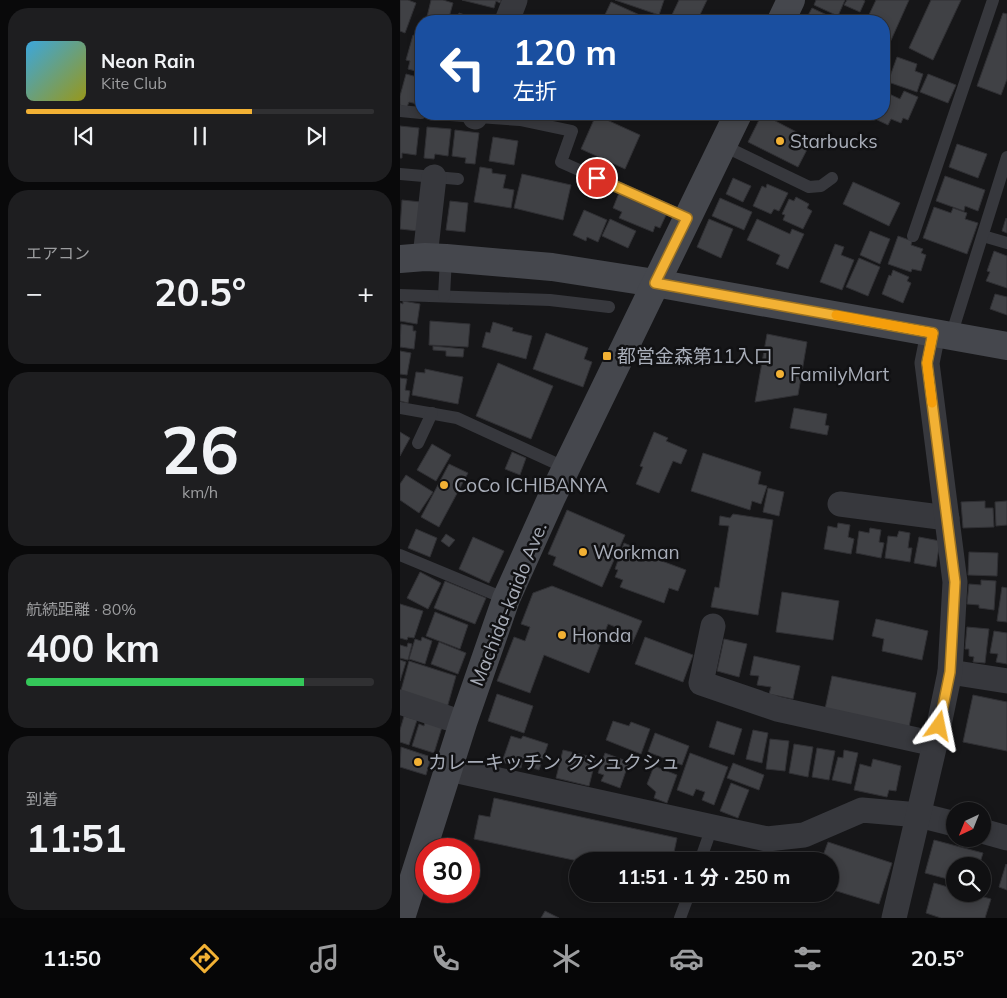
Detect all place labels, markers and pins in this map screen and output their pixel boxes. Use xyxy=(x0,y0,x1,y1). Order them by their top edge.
place label: Starbucks xyxy=(790,129,878,153)
marker: Starbucks xyxy=(774,135,786,147)
pin xyxy=(576,157,618,199)
place label: 都営金森第11入口 xyxy=(617,344,773,368)
marker: 都営金森第11入口 xyxy=(601,350,613,362)
place label: FamilyMart xyxy=(790,362,890,386)
marker: FamilyMart xyxy=(774,368,786,380)
place label: CoCo ICHIBANYA xyxy=(454,473,608,497)
marker: CoCo ICHIBANYA xyxy=(438,479,450,491)
place label: Workman xyxy=(593,540,680,564)
marker: Workman xyxy=(577,546,589,558)
place label: Honda xyxy=(572,623,631,647)
marker: Honda xyxy=(556,629,568,641)
place label: カレーキッチン クシュクシュ xyxy=(428,750,680,774)
marker: カレーキッチン クシュクシュ xyxy=(412,756,424,768)

